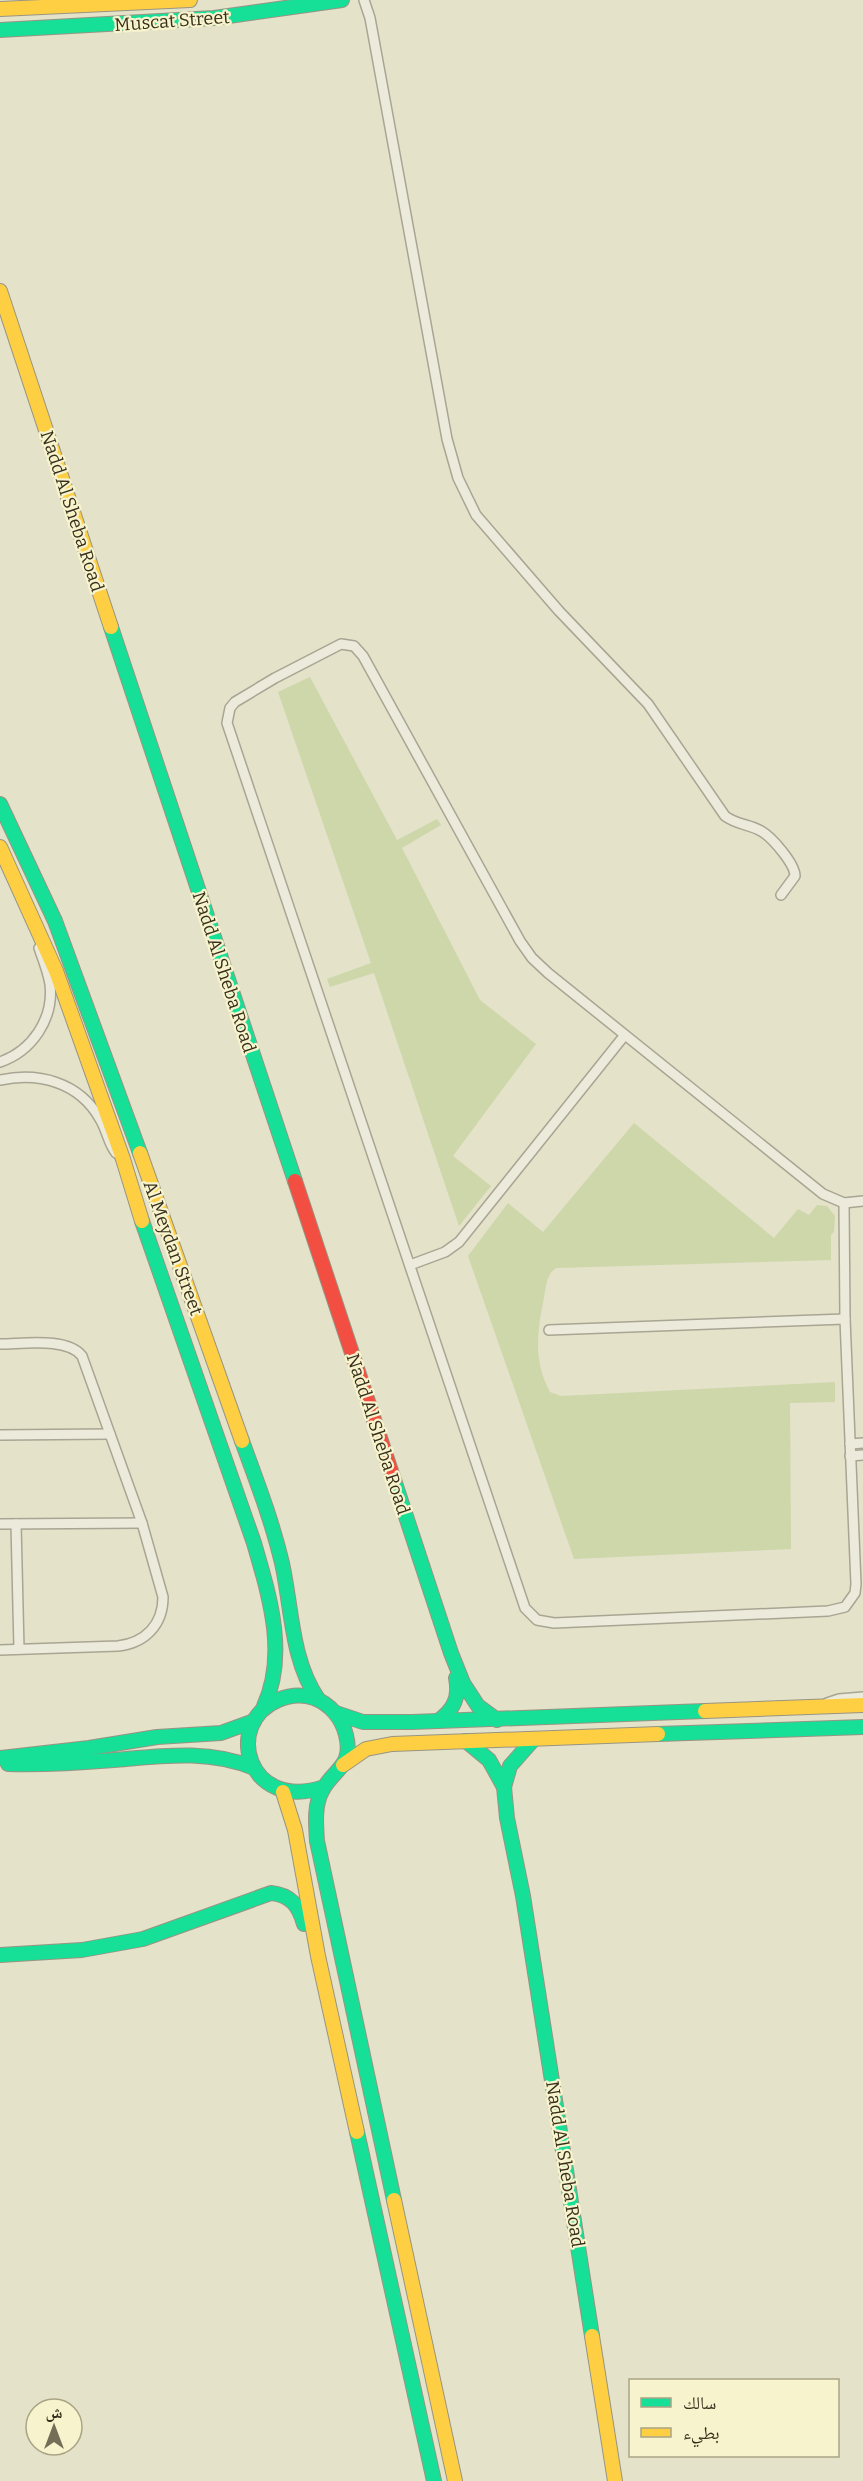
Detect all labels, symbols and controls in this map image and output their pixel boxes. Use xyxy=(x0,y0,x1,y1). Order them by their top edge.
street label: Muscat Street xyxy=(114,6,231,36)
street label: Nadd Al Sheba Road xyxy=(36,428,109,595)
street label: Nadd Al Sheba Road xyxy=(188,889,261,1056)
street label: Al Meydan Street xyxy=(138,1178,208,1319)
street label: Nadd Al Sheba Road xyxy=(342,1351,415,1518)
street label: Nadd Al Sheba Road xyxy=(541,2079,589,2249)
legend xyxy=(629,2379,839,2457)
text: سالك xyxy=(683,2392,716,2414)
north arrow xyxy=(24,2397,84,2457)
text: ش xyxy=(46,2403,63,2422)
text: بطيء xyxy=(683,2422,720,2448)

